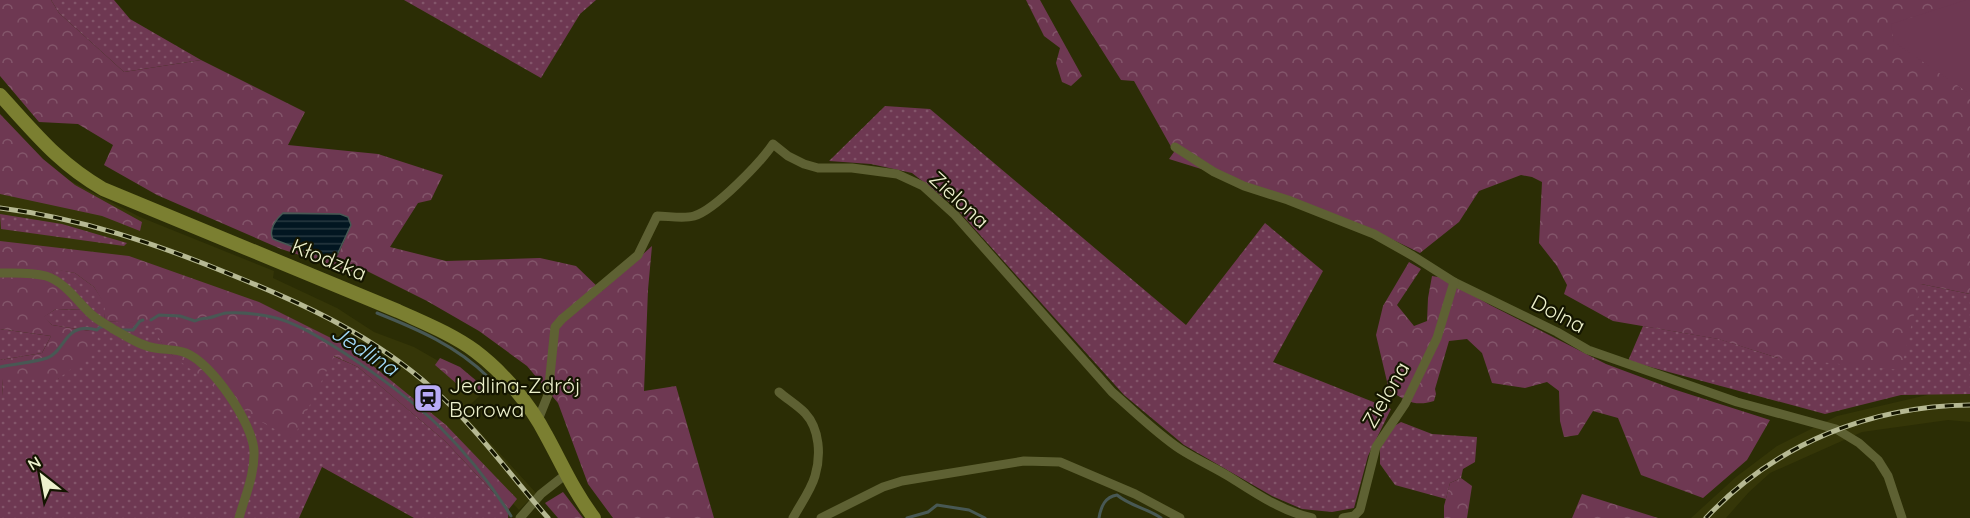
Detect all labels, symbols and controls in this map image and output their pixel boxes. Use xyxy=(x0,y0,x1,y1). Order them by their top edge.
street label: Zielona xyxy=(924,165,995,233)
street label: Kłodzka xyxy=(288,232,371,286)
street label: Dolna xyxy=(1527,288,1590,338)
water label: Jedlina xyxy=(326,318,405,383)
street label: Zielona xyxy=(1356,357,1414,432)
place label: Jedlina-Zdrój Borowa xyxy=(449,372,581,422)
station icon: Jedlina-Zdrój Borowa xyxy=(412,382,444,414)
north arrow xyxy=(12,446,72,506)
text: N xyxy=(24,452,44,475)

